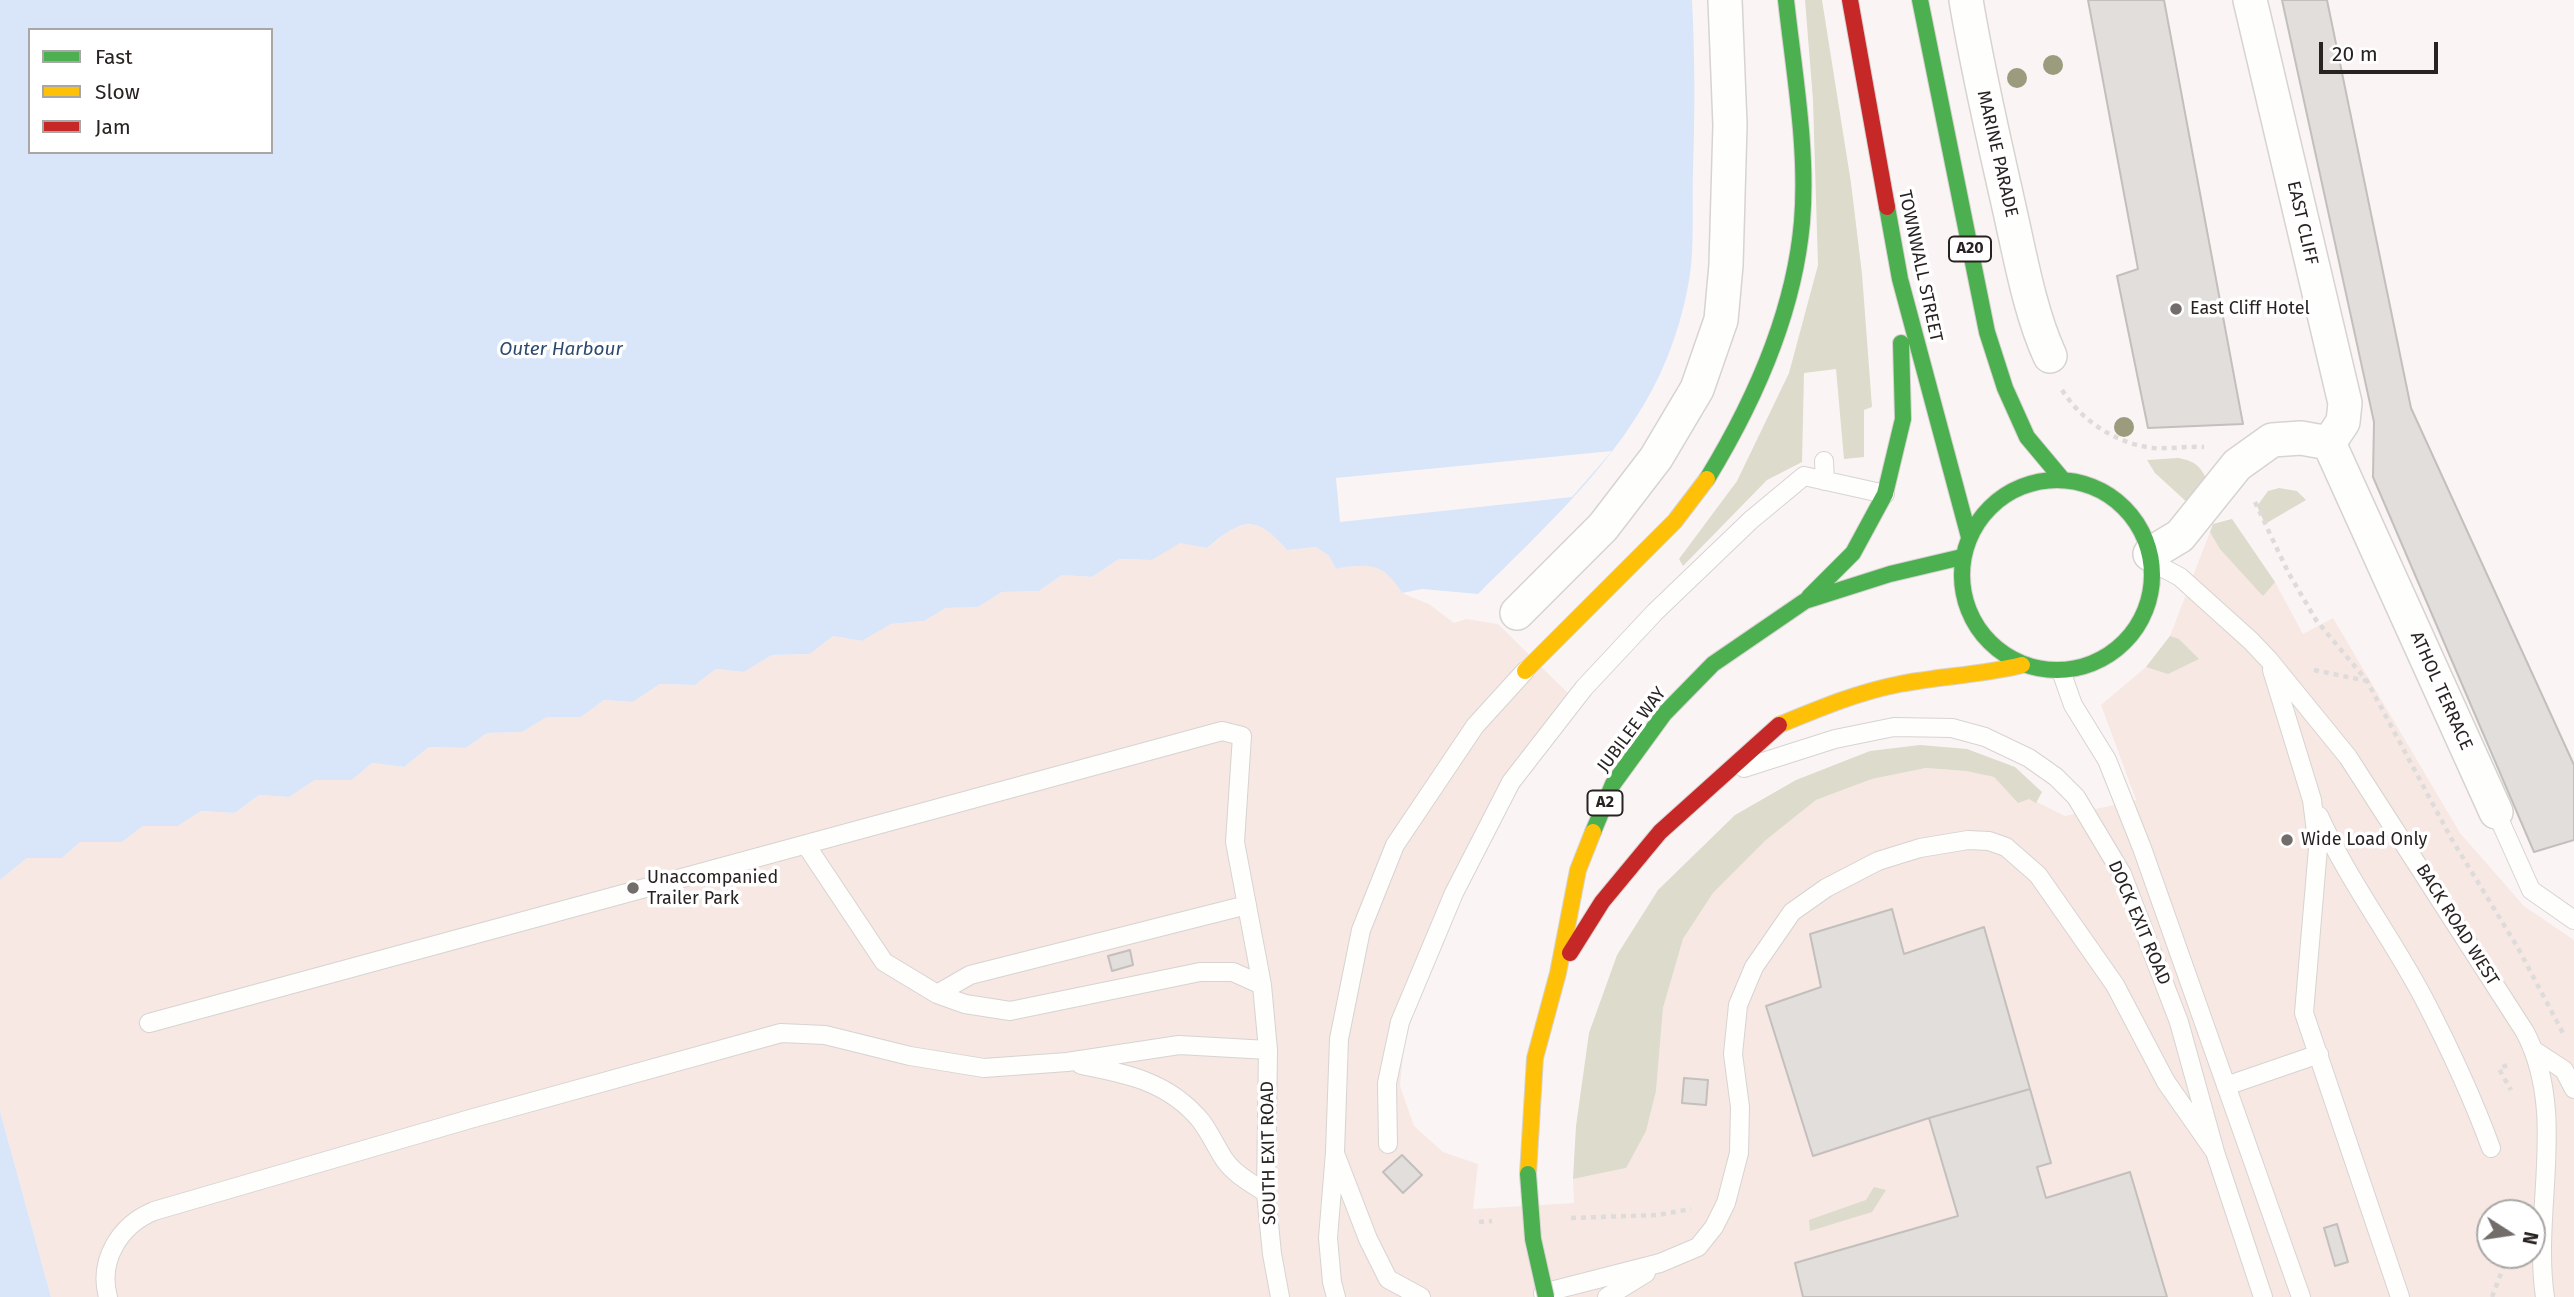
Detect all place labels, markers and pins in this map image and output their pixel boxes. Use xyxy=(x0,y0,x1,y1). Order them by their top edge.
place label: East Cliff Hotel xyxy=(2190,298,2310,320)
marker: East Cliff Hotel xyxy=(2168,301,2184,317)
place label: Wide Load Only xyxy=(2301,829,2427,851)
marker: Wide Load Only xyxy=(2279,832,2295,848)
place label: Unaccompanied Trailer Park xyxy=(647,867,778,910)
marker: Unaccompanied Trailer Park xyxy=(625,880,641,896)

